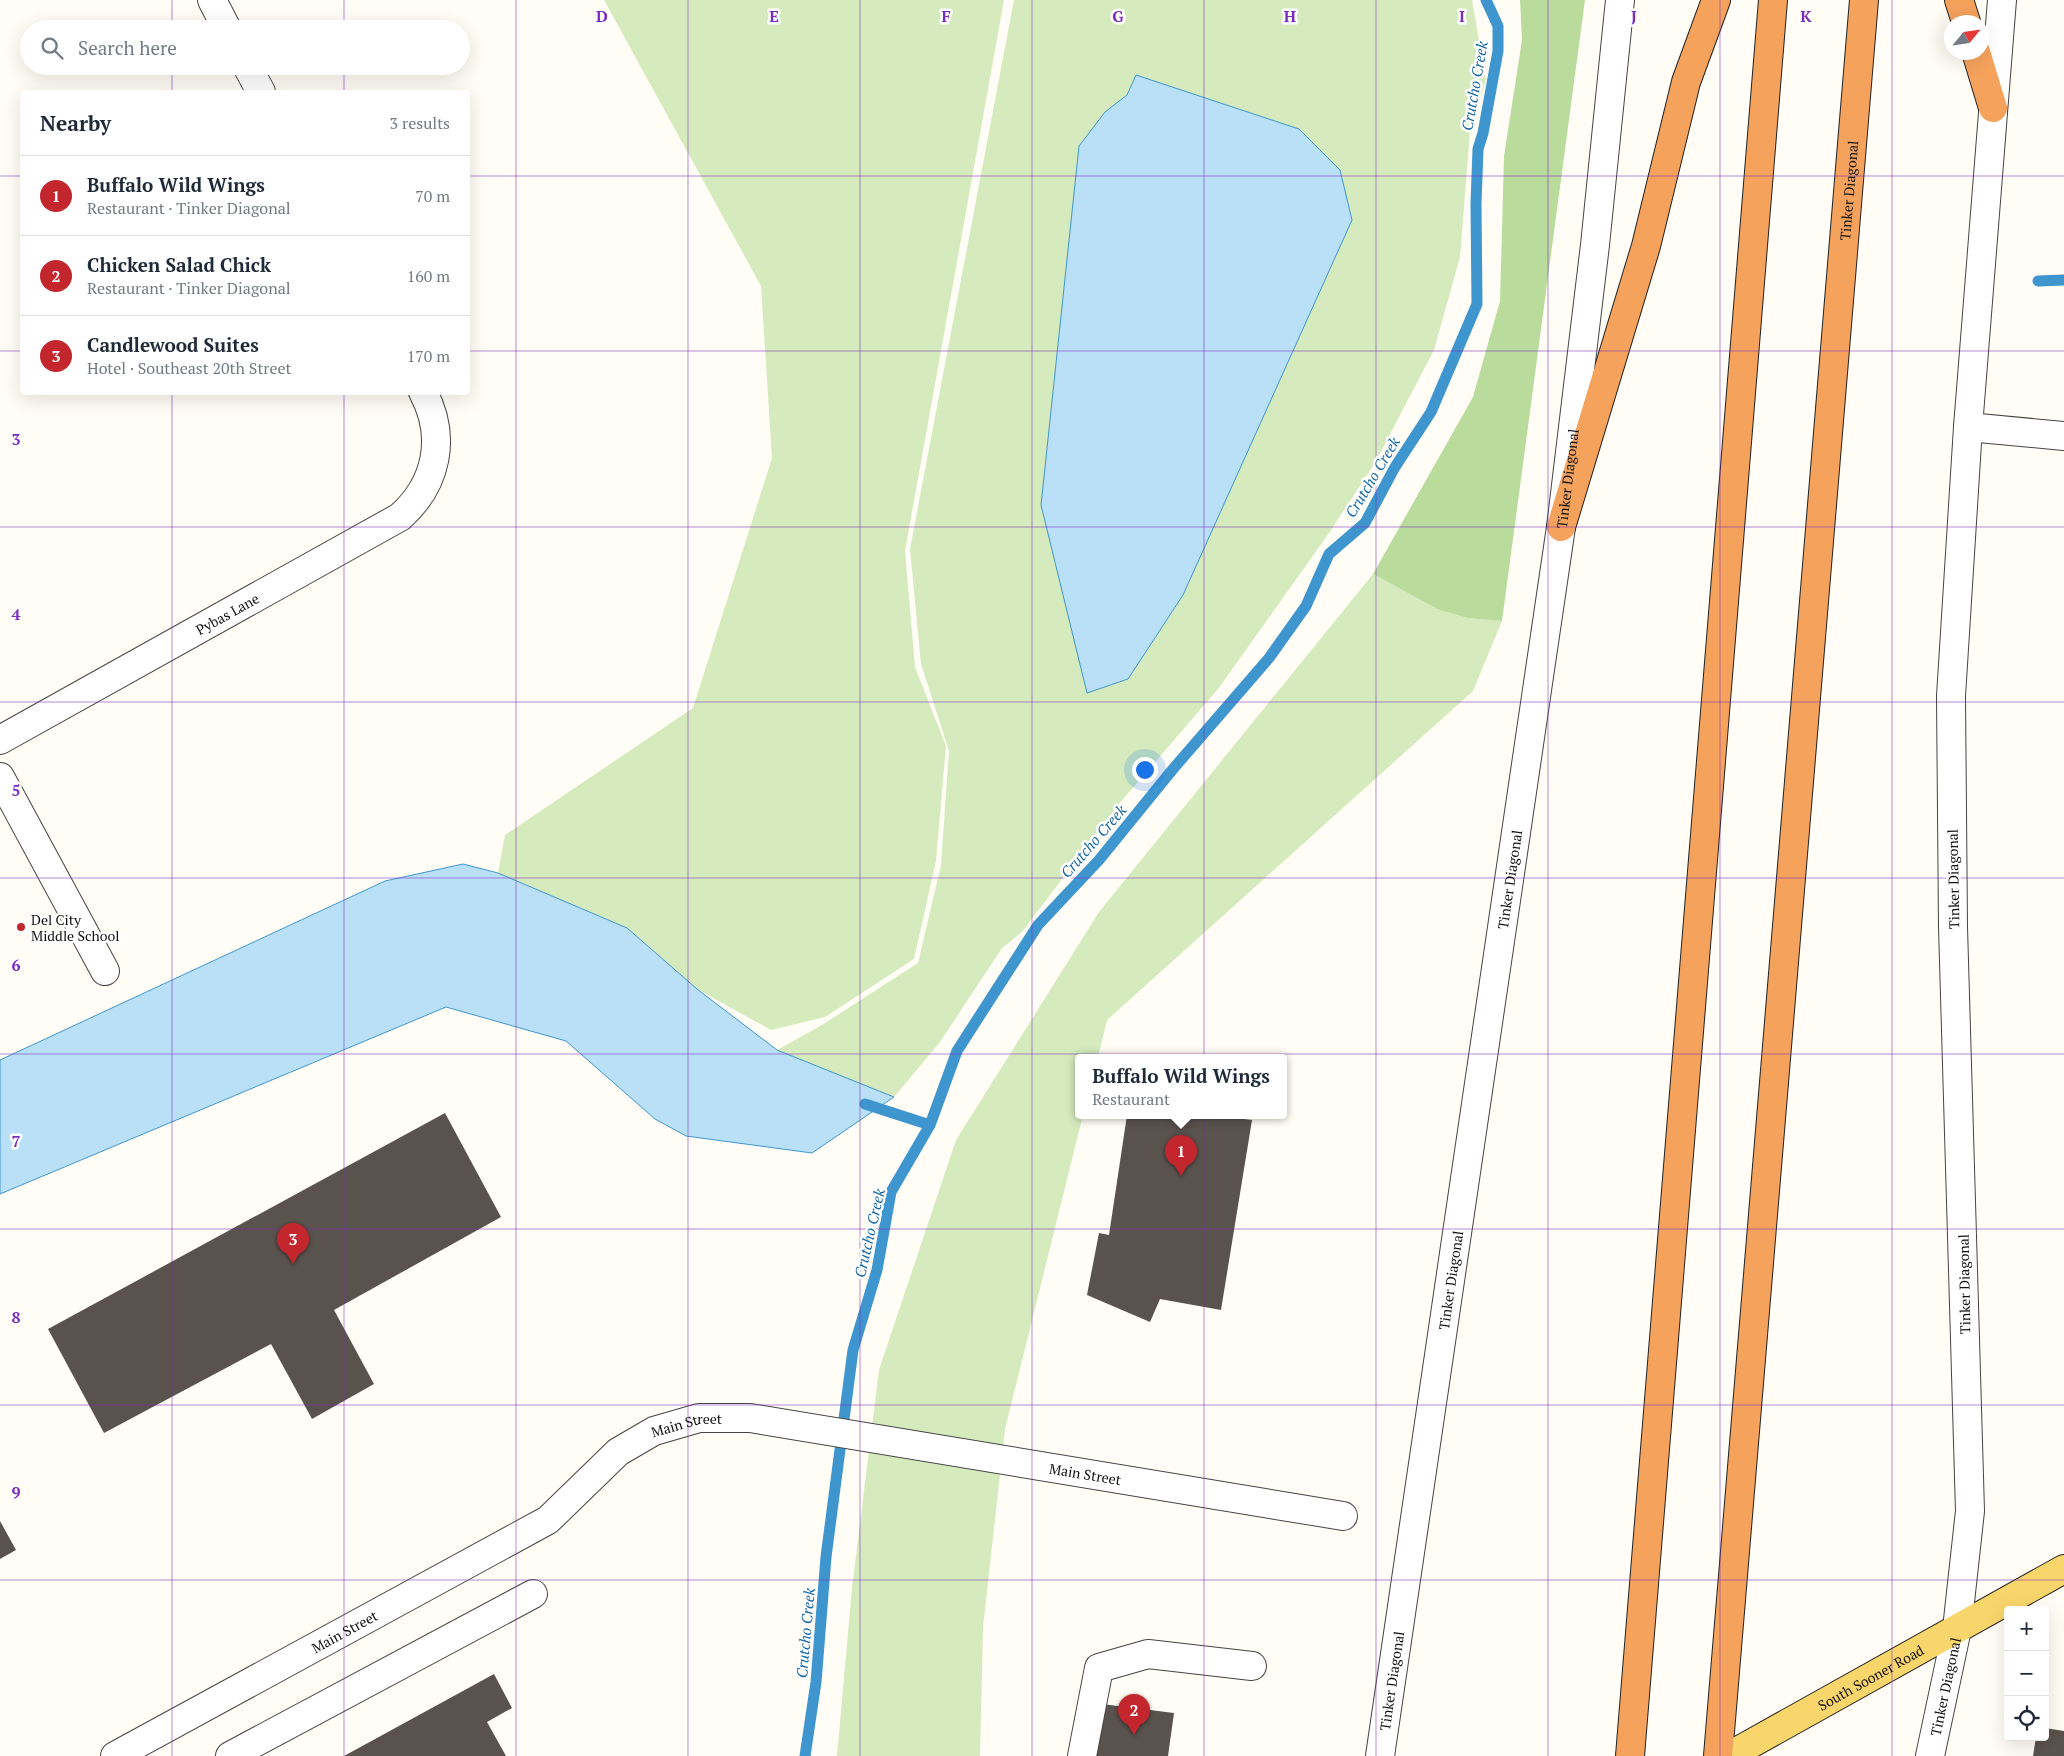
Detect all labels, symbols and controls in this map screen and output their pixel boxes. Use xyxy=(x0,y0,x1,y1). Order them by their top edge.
text: D xyxy=(596,5,608,27)
text: E xyxy=(769,5,779,27)
text: F xyxy=(941,5,951,27)
text: G xyxy=(1112,5,1124,27)
text: H xyxy=(1284,5,1296,27)
text: I xyxy=(1459,5,1465,27)
text: J xyxy=(1631,5,1637,27)
text: K xyxy=(1800,5,1812,27)
north arrow xyxy=(1944,15,1989,60)
search box xyxy=(20,20,470,75)
icon: search xyxy=(38,34,66,62)
text: Search here xyxy=(78,35,177,60)
water label: Crutcho Creek xyxy=(1456,39,1492,132)
text: Nearby xyxy=(40,109,111,137)
text: 3 results xyxy=(390,112,450,134)
street label: Tinker Diagonal xyxy=(1835,140,1862,241)
text: Buffalo Wild Wings xyxy=(87,172,265,197)
text: 1 xyxy=(51,185,61,207)
text: 70 m xyxy=(415,185,450,207)
text: Restaurant · Tinker Diagonal xyxy=(87,197,291,219)
text: Chicken Salad Chick xyxy=(87,252,271,277)
text: 2 xyxy=(51,265,61,287)
text: 160 m xyxy=(407,265,450,287)
text: Restaurant · Tinker Diagonal xyxy=(87,277,291,299)
text: Candlewood Suites xyxy=(87,332,259,357)
text: 3 xyxy=(51,345,61,367)
text: 170 m xyxy=(407,345,450,367)
text: Hotel · Southeast 20th Street xyxy=(87,357,292,379)
text: 3 xyxy=(11,428,21,450)
street label: Tinker Diagonal xyxy=(1551,428,1582,529)
water label: Crutcho Creek xyxy=(1340,432,1404,521)
street label: Pybas Lane xyxy=(192,588,262,639)
text: 4 xyxy=(11,603,21,625)
your location xyxy=(1132,757,1158,783)
text: 5 xyxy=(11,779,21,801)
water label: Crutcho Creek xyxy=(1056,800,1131,882)
street label: Tinker Diagonal xyxy=(1492,829,1526,930)
street label: Tinker Diagonal xyxy=(1943,829,1963,929)
place label: Del City Middle School xyxy=(31,910,120,945)
marker: Del City Middle School xyxy=(15,921,27,933)
text: 6 xyxy=(11,954,21,976)
popup xyxy=(1075,1054,1287,1119)
text: Buffalo Wild Wings xyxy=(1092,1063,1270,1088)
text: Restaurant xyxy=(1092,1088,1170,1110)
text: 7 xyxy=(11,1130,21,1152)
pin: 1 xyxy=(1165,1135,1197,1176)
water label: Crutcho Creek xyxy=(849,1186,889,1279)
pin: 3 xyxy=(277,1223,309,1264)
street label: Tinker Diagonal xyxy=(1433,1229,1467,1331)
street label: Tinker Diagonal xyxy=(1954,1234,1974,1334)
text: 8 xyxy=(11,1306,21,1328)
street label: Main Street xyxy=(649,1409,723,1441)
street label: Main Street xyxy=(1048,1458,1123,1489)
text: 9 xyxy=(11,1481,21,1503)
water label: Crutcho Creek xyxy=(791,1586,819,1679)
street label: Main Street xyxy=(308,1605,381,1657)
map controls xyxy=(2004,1606,2049,1741)
button: + xyxy=(2004,1606,2049,1651)
street label: Tinker Diagonal xyxy=(1374,1630,1408,1732)
street label: Tinker Diagonal xyxy=(1925,1636,1964,1737)
street label: South Sooner Road xyxy=(1814,1640,1927,1714)
button: − xyxy=(2004,1651,2049,1696)
pin: 2 xyxy=(1118,1694,1150,1735)
button: locate xyxy=(2004,1696,2049,1741)

